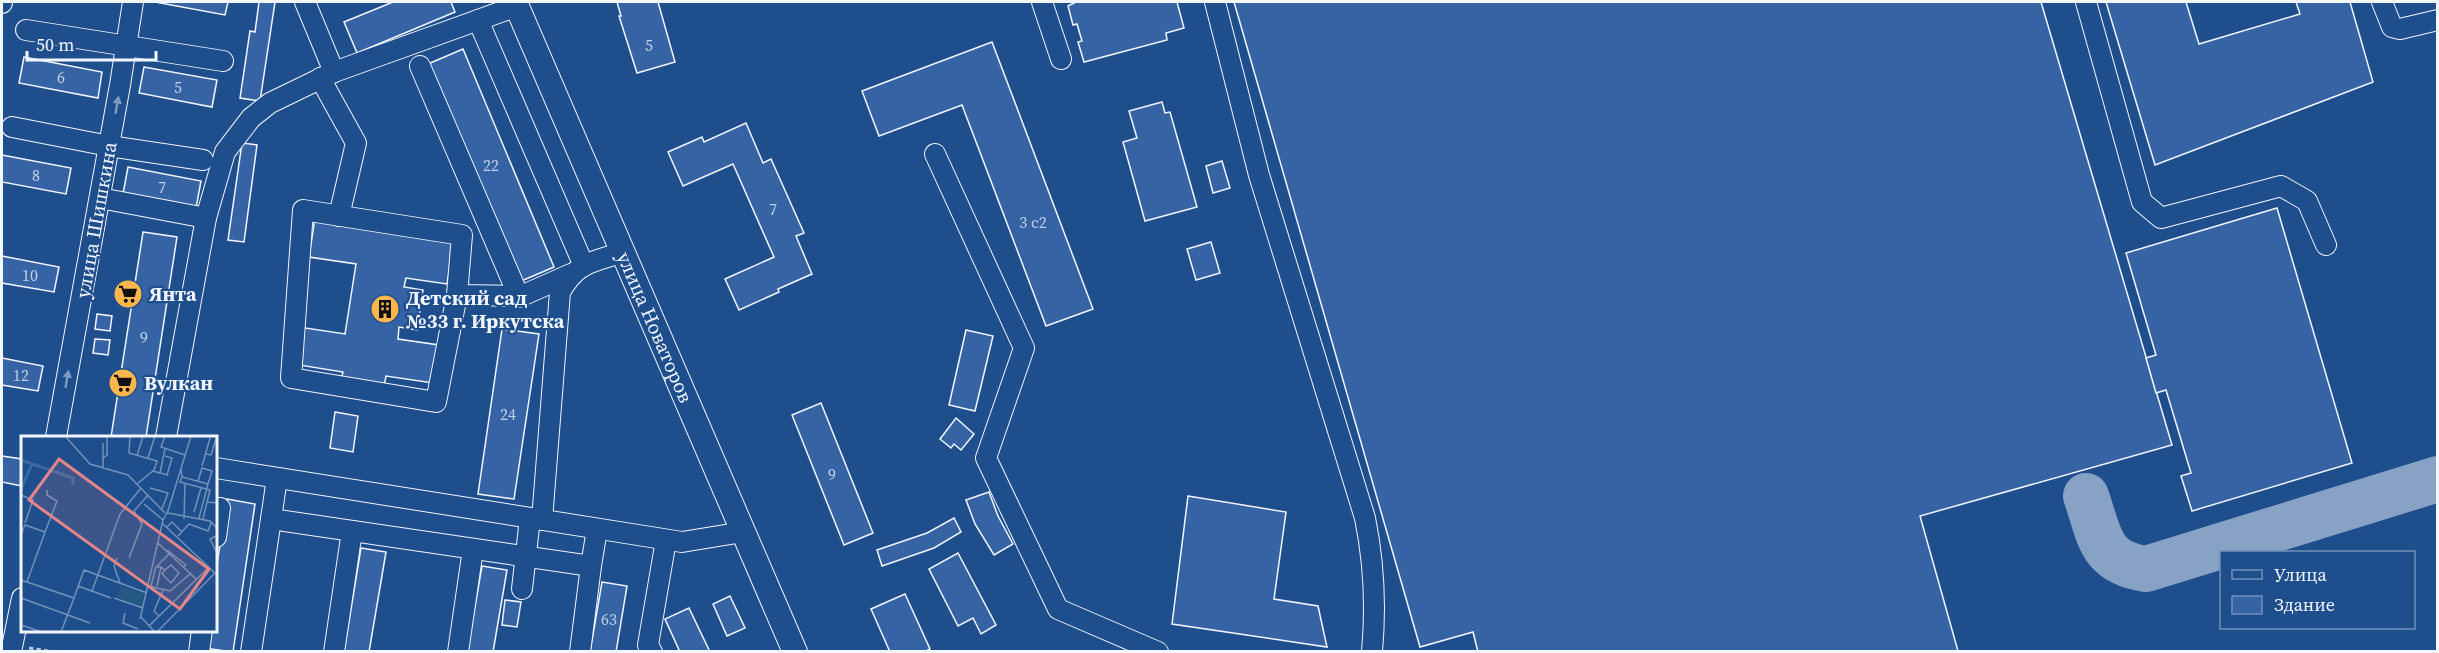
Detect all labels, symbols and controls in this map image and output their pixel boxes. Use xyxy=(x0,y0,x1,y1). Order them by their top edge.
scale bar xyxy=(27,24,156,62)
text: 50 m xyxy=(36,32,74,57)
house number: 5 xyxy=(645,34,653,56)
house number: 6 xyxy=(57,66,65,88)
house number: 5 xyxy=(174,76,182,98)
one-way arrow xyxy=(113,95,122,114)
street label: улица Шишкина xyxy=(68,139,124,301)
house number: 22 xyxy=(483,154,499,176)
house number: 8 xyxy=(32,164,40,186)
house number: 7 xyxy=(158,176,166,198)
house number: 7 xyxy=(769,198,777,220)
house number: 3 с2 xyxy=(1019,211,1047,233)
street label: улица Новаторов xyxy=(610,247,700,407)
house number: 10 xyxy=(22,264,38,286)
supermarket icon: Янта xyxy=(112,278,144,310)
place label: Янта xyxy=(149,280,197,308)
place label: Детский сад №33 г. Иркутска xyxy=(406,284,565,335)
building icon: Детский сад №33 г. Иркутска xyxy=(369,293,401,325)
house number: 9 xyxy=(140,326,148,348)
house number: 12 xyxy=(13,364,29,386)
supermarket icon: Вулкан xyxy=(107,367,139,399)
place label: Вулкан xyxy=(144,369,213,397)
one-way arrow xyxy=(63,370,72,389)
house number: 24 xyxy=(500,403,516,425)
inset map xyxy=(21,436,218,632)
house number: 9 xyxy=(828,463,836,485)
legend xyxy=(2220,551,2415,629)
text: Улица xyxy=(2274,562,2327,587)
text: Здание xyxy=(2274,592,2335,617)
house number: 63 xyxy=(601,608,617,630)

